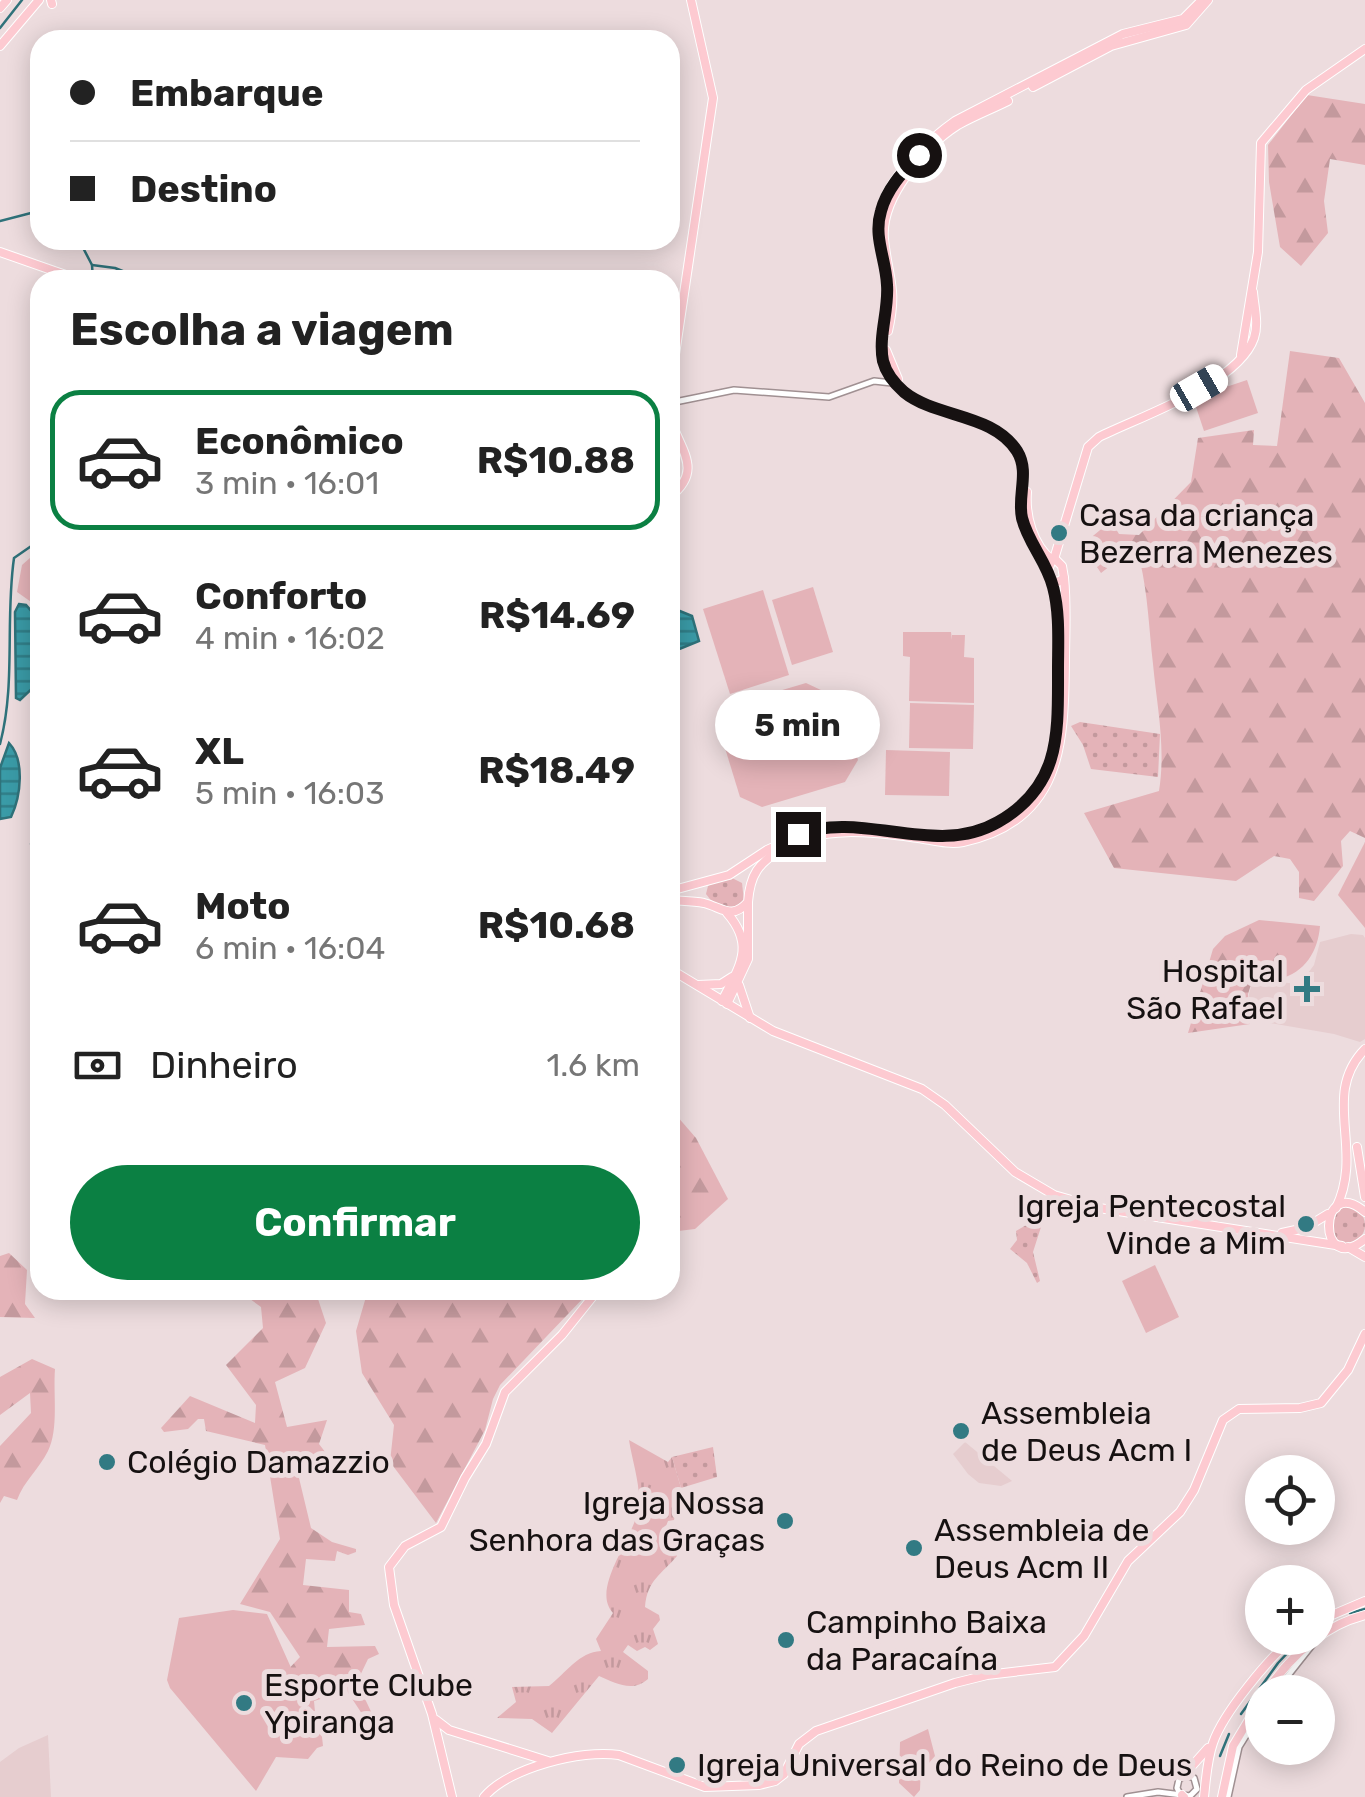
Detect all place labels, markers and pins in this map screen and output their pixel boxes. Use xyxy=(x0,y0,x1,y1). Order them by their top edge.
place label: Casa da criança Bezerra Menezes xyxy=(1079,496,1333,571)
marker: Casa da criança Bezerra Menezes xyxy=(1048,522,1070,544)
place label: Hospital São Rafael xyxy=(1126,952,1284,1027)
marker: Hospital São Rafael xyxy=(1294,976,1320,1002)
place label: Igreja Pentecostal Vinde a Mim xyxy=(1017,1187,1286,1262)
marker: Igreja Pentecostal Vinde a Mim xyxy=(1295,1213,1317,1235)
place label: Assembleia de Deus Acm I xyxy=(981,1394,1192,1469)
marker: Assembleia de Deus Acm I xyxy=(950,1420,972,1442)
place label: Colégio Damazzio xyxy=(127,1443,390,1481)
marker: Colégio Damazzio xyxy=(96,1451,118,1473)
place label: Igreja Nossa Senhora das Graças xyxy=(469,1484,765,1559)
marker: Igreja Nossa Senhora das Graças xyxy=(774,1510,796,1532)
place label: Assembleia de Deus Acm II xyxy=(934,1511,1149,1586)
marker: Assembleia de Deus Acm II xyxy=(903,1537,925,1559)
place label: Campinho Baixa da Paracaína xyxy=(806,1603,1047,1678)
marker: Campinho Baixa da Paracaína xyxy=(775,1629,797,1651)
place label: Esporte Clube Ypiranga xyxy=(264,1666,473,1741)
marker: Esporte Clube Ypiranga xyxy=(233,1692,255,1714)
place label: Igreja Universal do Reino de Deus xyxy=(697,1746,1192,1784)
marker: Igreja Universal do Reino de Deus xyxy=(666,1754,688,1776)

